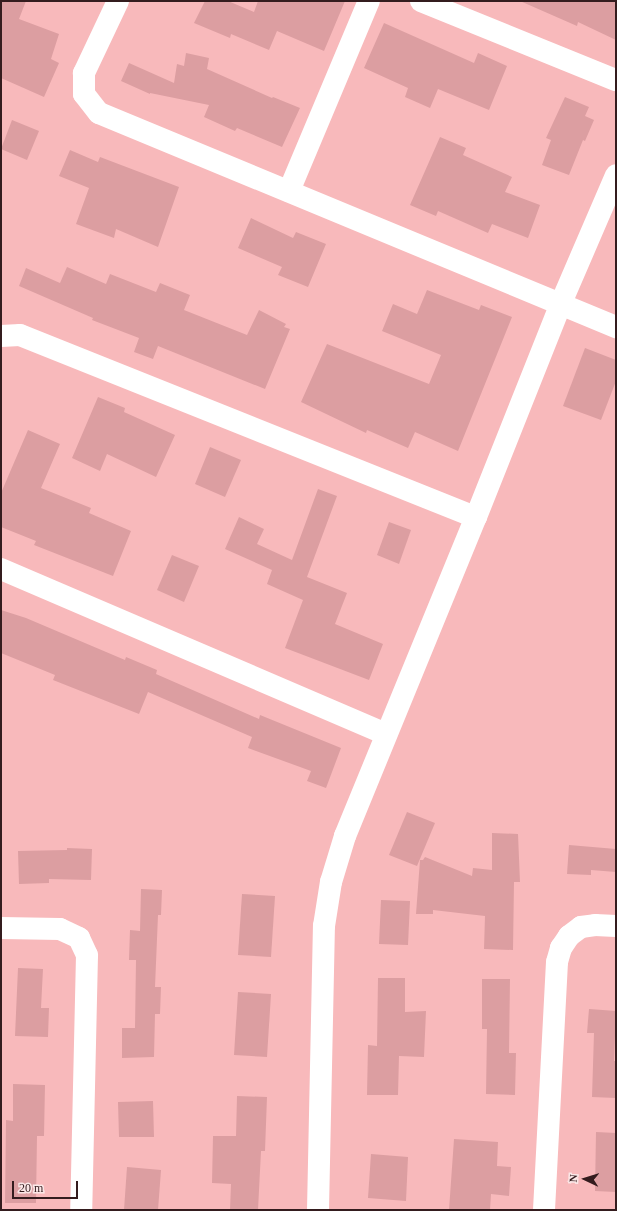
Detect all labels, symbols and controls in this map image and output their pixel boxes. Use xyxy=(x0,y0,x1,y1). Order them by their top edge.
north arrow xyxy=(565,1159,605,1199)
scale bar xyxy=(14,1173,80,1199)
text: N xyxy=(567,1174,579,1183)
text: 20 m xyxy=(19,1181,43,1195)

